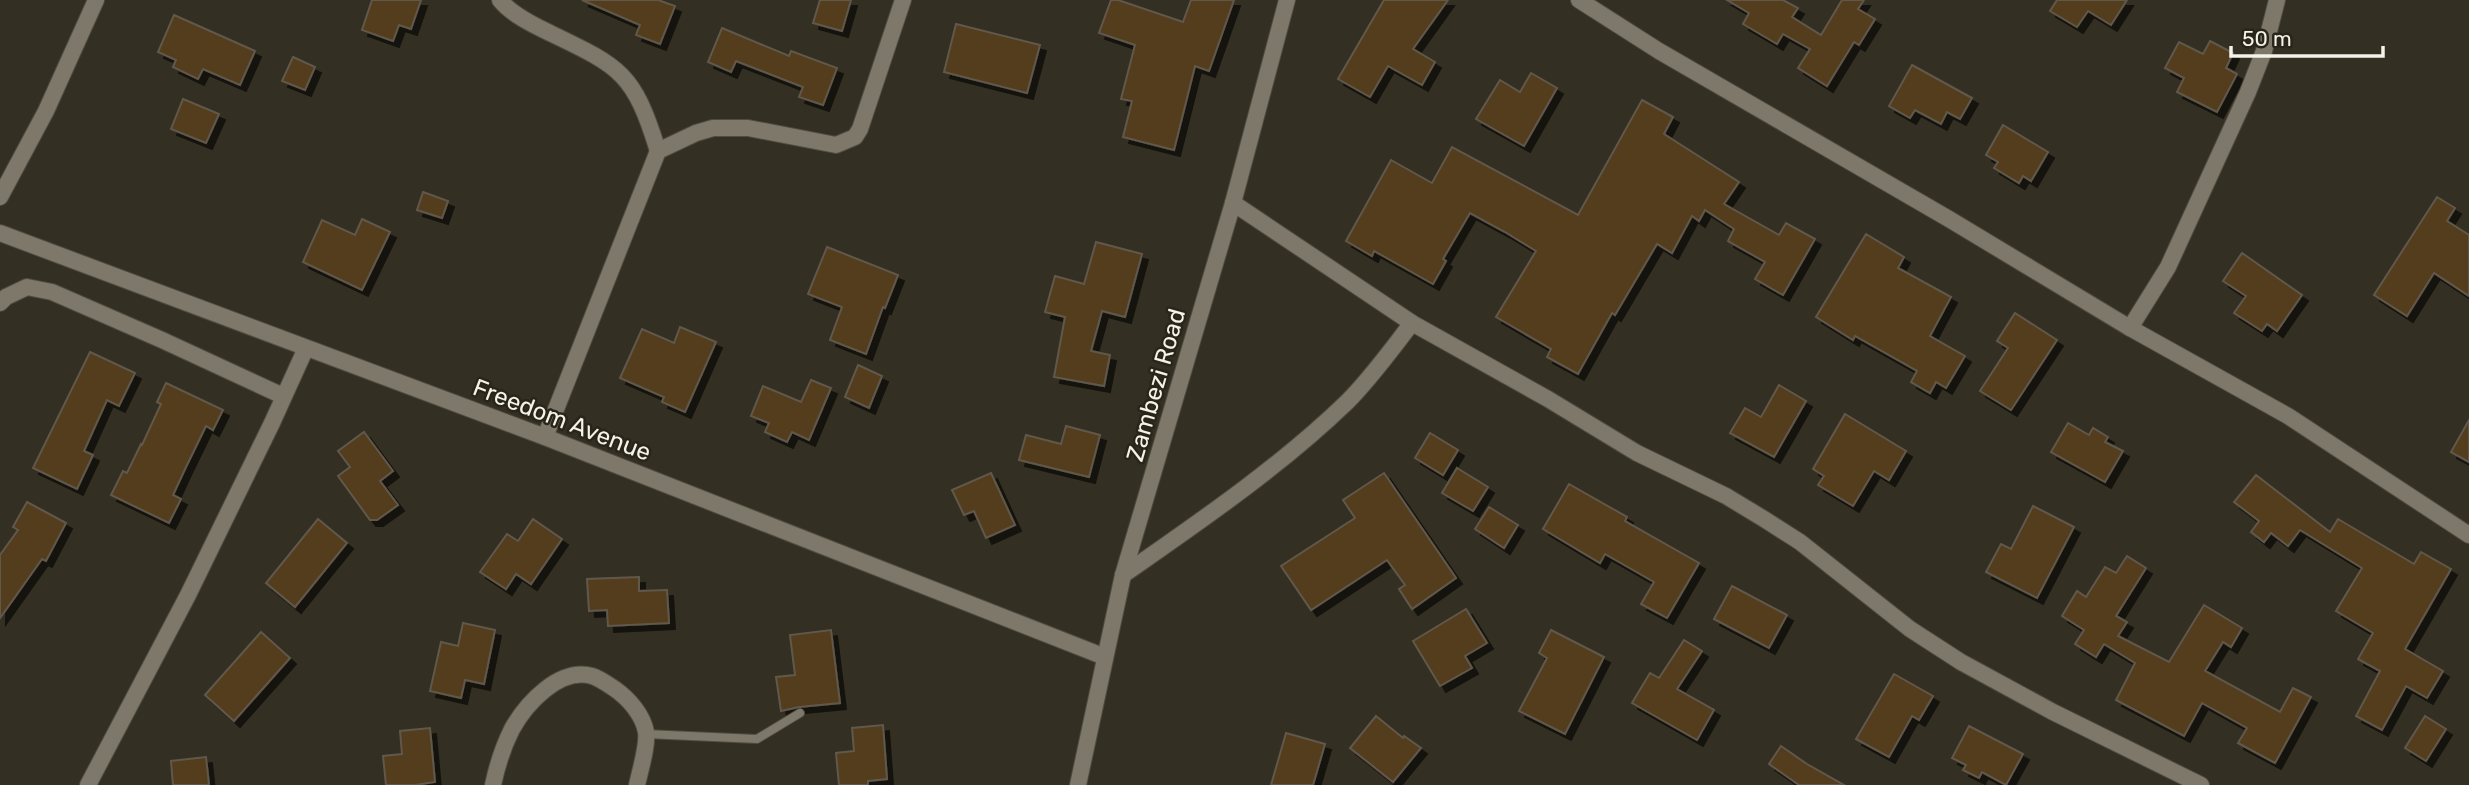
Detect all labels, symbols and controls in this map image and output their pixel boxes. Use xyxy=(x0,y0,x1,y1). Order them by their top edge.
scale bar xyxy=(2231,14,2383,58)
text: 50 m xyxy=(2242,26,2292,51)
street label: Zambezi Road xyxy=(1121,305,1191,465)
street label: Freedom Avenue xyxy=(469,373,655,467)

